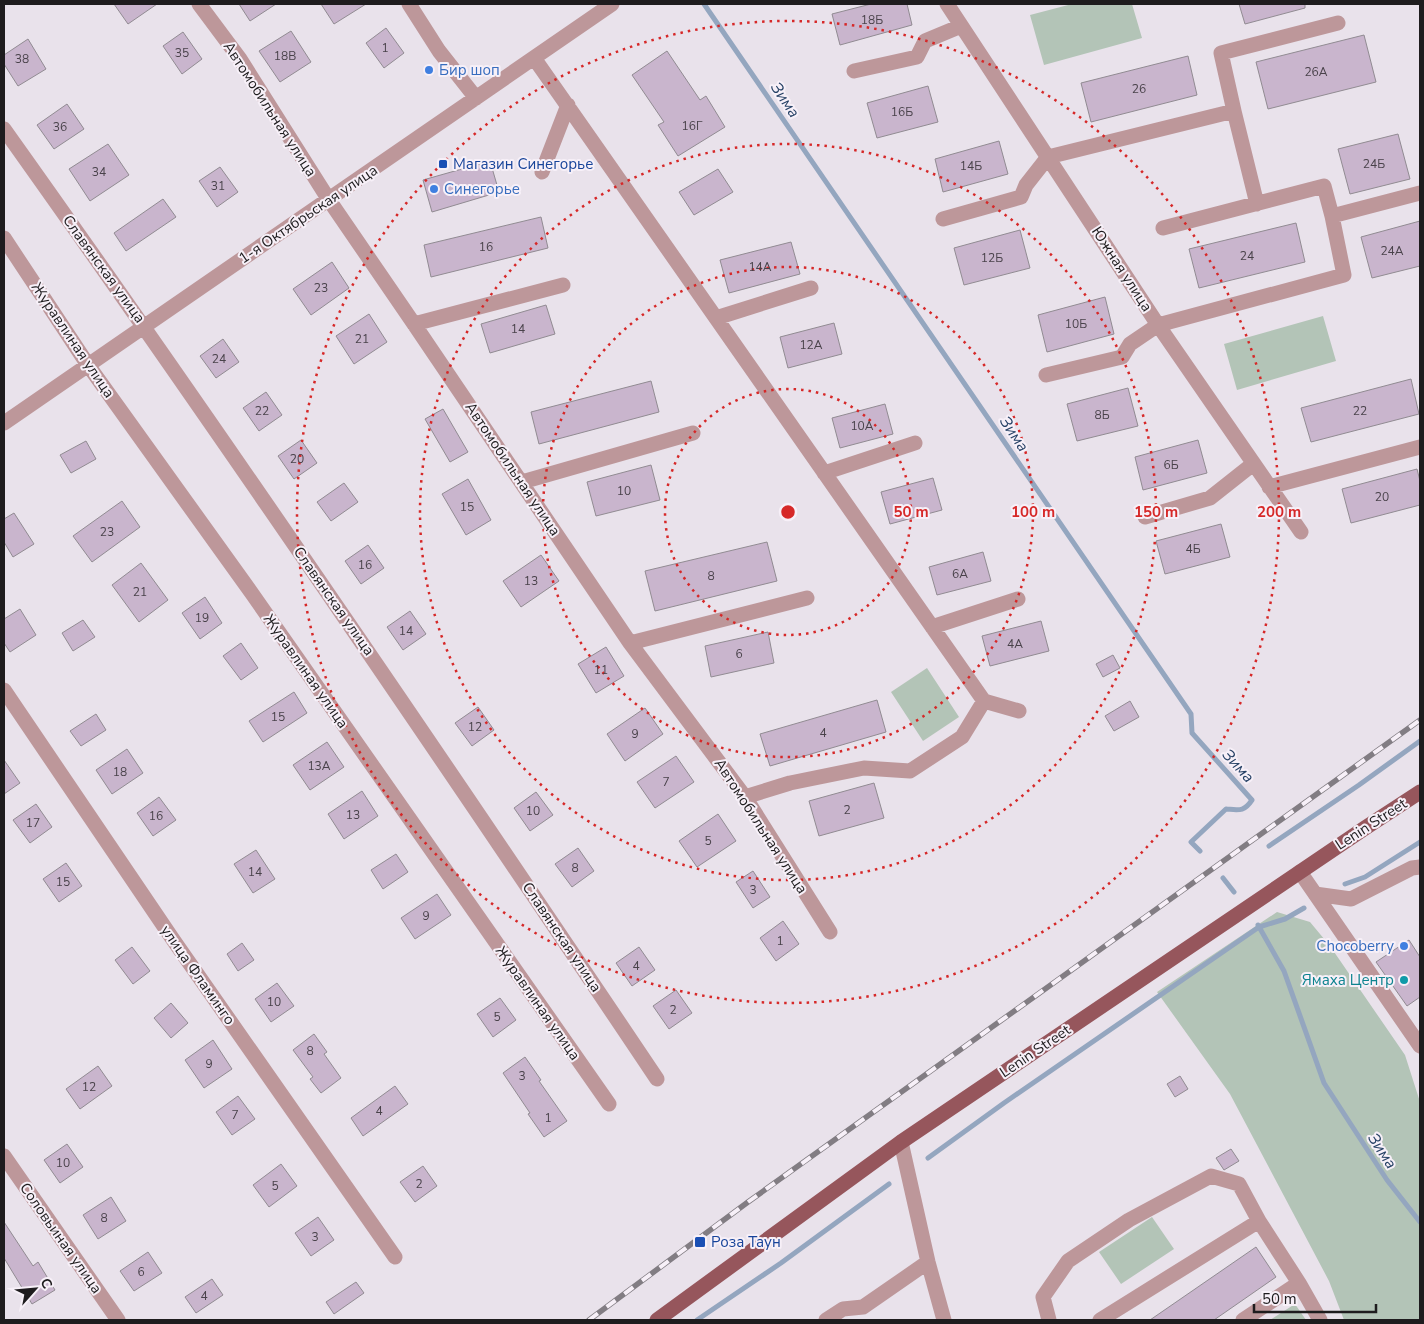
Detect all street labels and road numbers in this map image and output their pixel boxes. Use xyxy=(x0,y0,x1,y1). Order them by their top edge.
street label: Автомобильная улица xyxy=(219,38,321,180)
street label: 1-я Октябрьская улица xyxy=(235,160,381,268)
street label: Славянская улица xyxy=(58,211,150,327)
street label: Южная улица xyxy=(1087,223,1157,315)
street label: Журавлиная улица xyxy=(27,278,119,402)
street label: Автомобильная улица xyxy=(461,398,565,540)
street label: Славянская улица xyxy=(289,543,379,659)
street label: Журавлиная улица xyxy=(259,610,353,732)
street label: Автомобильная улица xyxy=(710,755,812,897)
street label: Lenin Street xyxy=(1331,793,1411,855)
street label: Славянская улица xyxy=(518,878,606,996)
street label: улица Фламинго xyxy=(156,921,240,1029)
street label: Журавлиная улица xyxy=(491,942,585,1064)
street label: Lenin Street xyxy=(996,1020,1075,1082)
street label: Соловьиная улица xyxy=(16,1179,106,1297)

